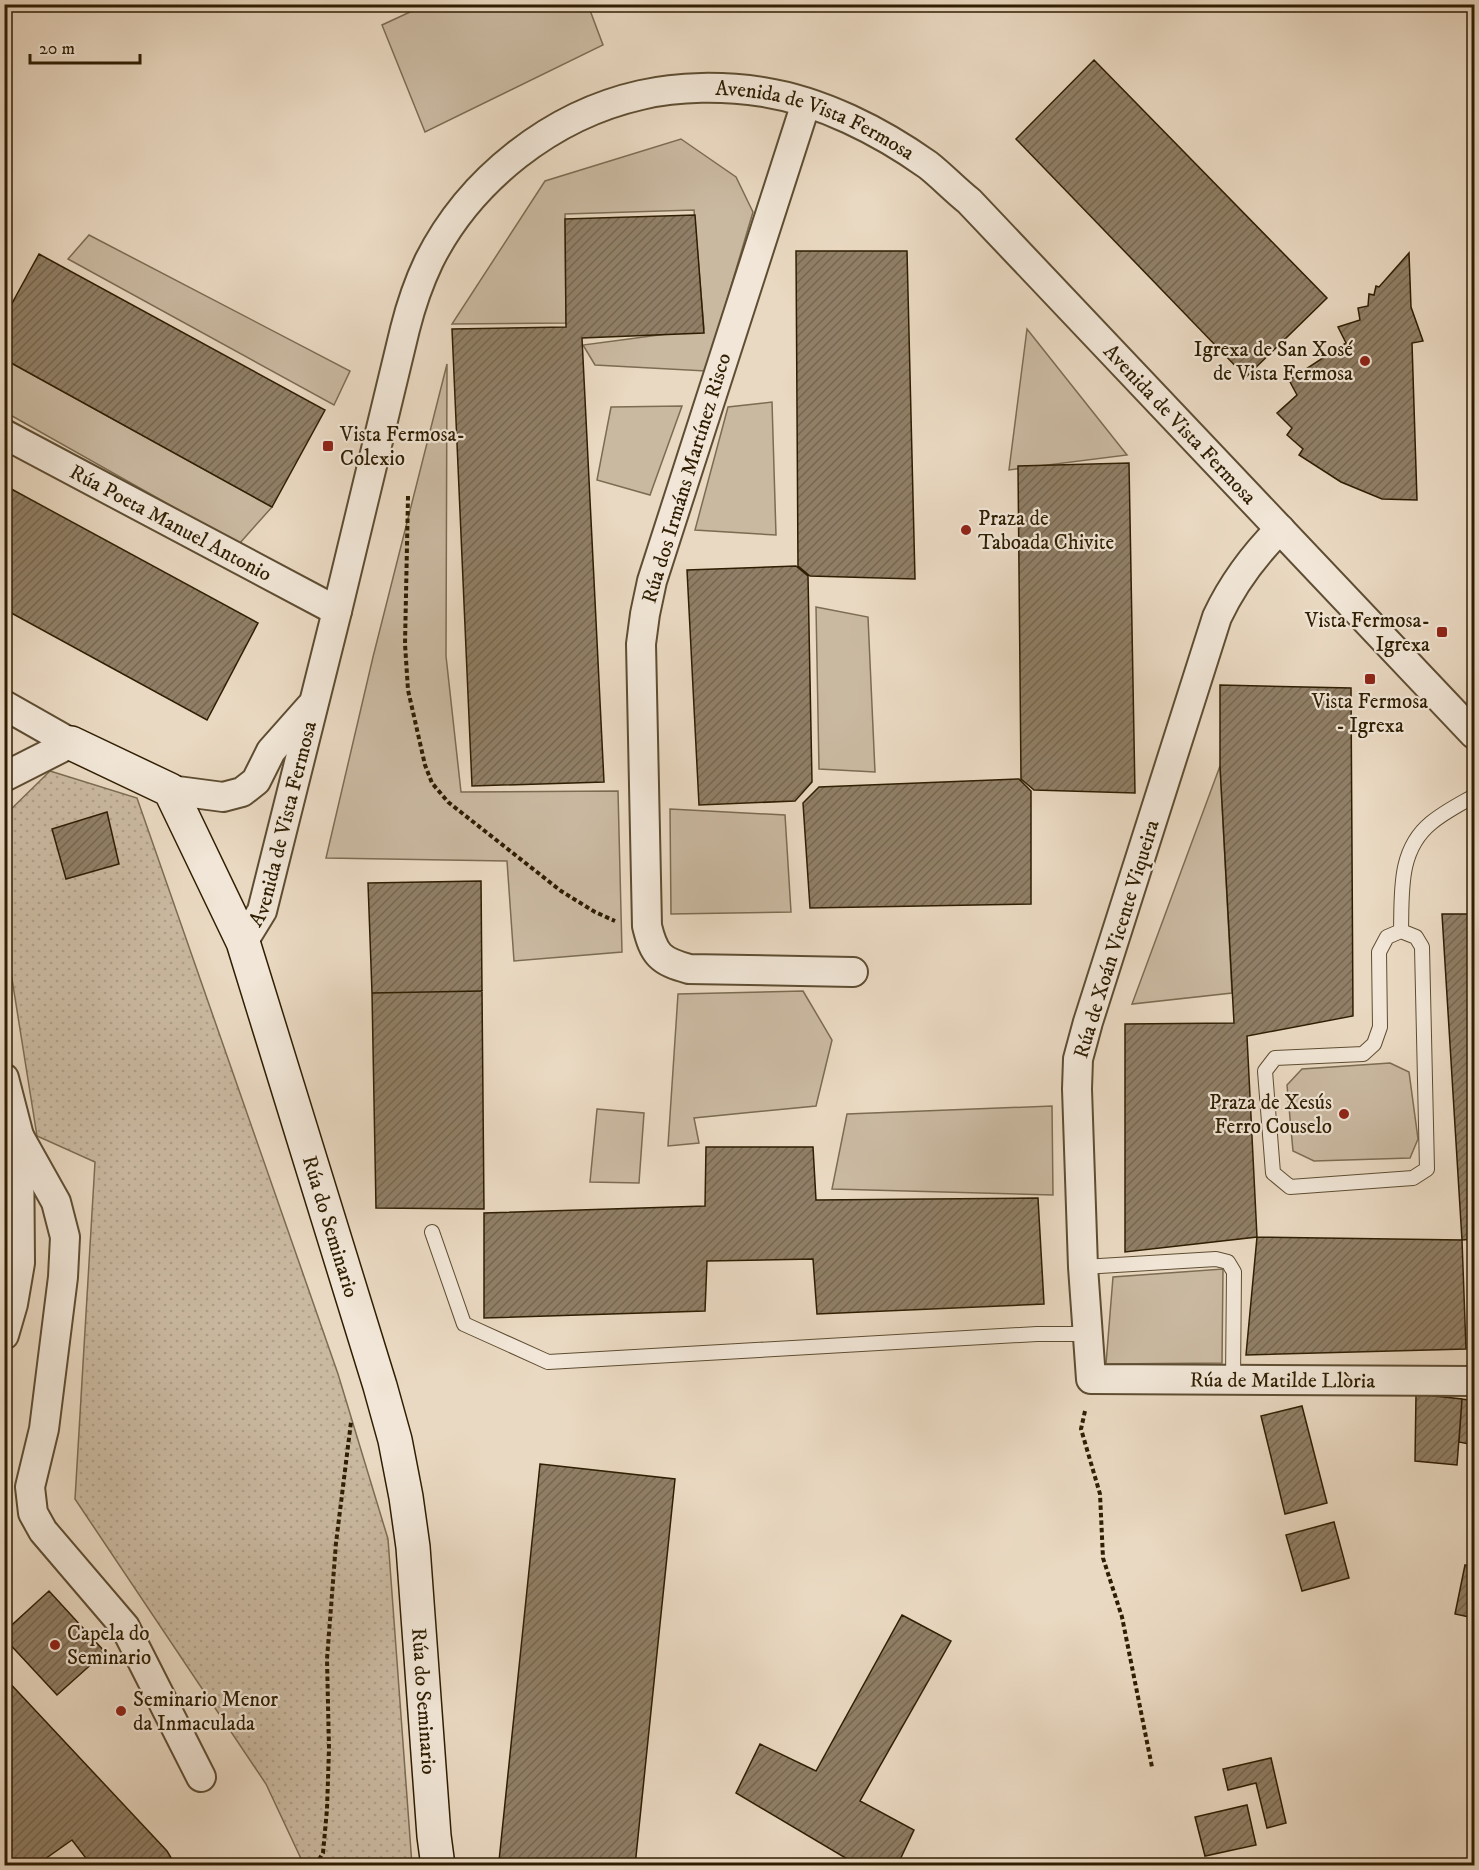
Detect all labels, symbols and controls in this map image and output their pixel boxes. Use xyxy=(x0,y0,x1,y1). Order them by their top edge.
scale bar xyxy=(30,27,140,65)
text: 20 m xyxy=(39,38,75,60)
street label: Avenida de Vista Fermosa xyxy=(715,76,919,166)
place label: Igrexa de San Xosé de Vista Fermosa xyxy=(1194,337,1353,387)
street label: Avenida de Vista Fermosa xyxy=(1097,339,1262,510)
street label: Rúa dos Irmáns Martínez Risco xyxy=(636,350,737,607)
marker: Igrexa de San Xosé de Vista Fermosa xyxy=(1358,354,1372,368)
place label: Vista Fermosa- Colexio xyxy=(339,422,465,472)
marker: Vista Fermosa- Colexio xyxy=(321,439,335,453)
street label: Rúa Poeta Manuel Antonio xyxy=(65,459,276,588)
place label: Praza de Taboada Chivite xyxy=(978,506,1115,556)
marker: Praza de Taboada Chivite xyxy=(959,523,973,537)
place label: Vista Fermosa- Igrexa xyxy=(1304,608,1430,658)
marker: Vista Fermosa- Igrexa xyxy=(1435,625,1449,639)
marker: Vista Fermosa - Igrexa xyxy=(1363,672,1377,686)
place label: Vista Fermosa - Igrexa xyxy=(1311,689,1428,739)
street label: Avenida de Vista Fermosa xyxy=(243,718,323,932)
street label: Rúa de Xoán Vicente Viqueira xyxy=(1068,817,1166,1062)
place label: Praza de Xesús Ferro Couselo xyxy=(1209,1090,1332,1140)
marker: Praza de Xesús Ferro Couselo xyxy=(1337,1107,1351,1121)
street label: Rúa do Seminario xyxy=(296,1153,364,1301)
street label: Rúa de Matilde Llòria xyxy=(1190,1368,1375,1394)
place label: Capela do Seminario xyxy=(67,1621,151,1671)
street label: Rúa do Seminario xyxy=(405,1627,441,1776)
marker: Capela do Seminario xyxy=(48,1638,62,1652)
place label: Seminario Menor da Inmaculada xyxy=(133,1687,278,1737)
marker: Seminario Menor da Inmaculada xyxy=(114,1704,128,1718)

